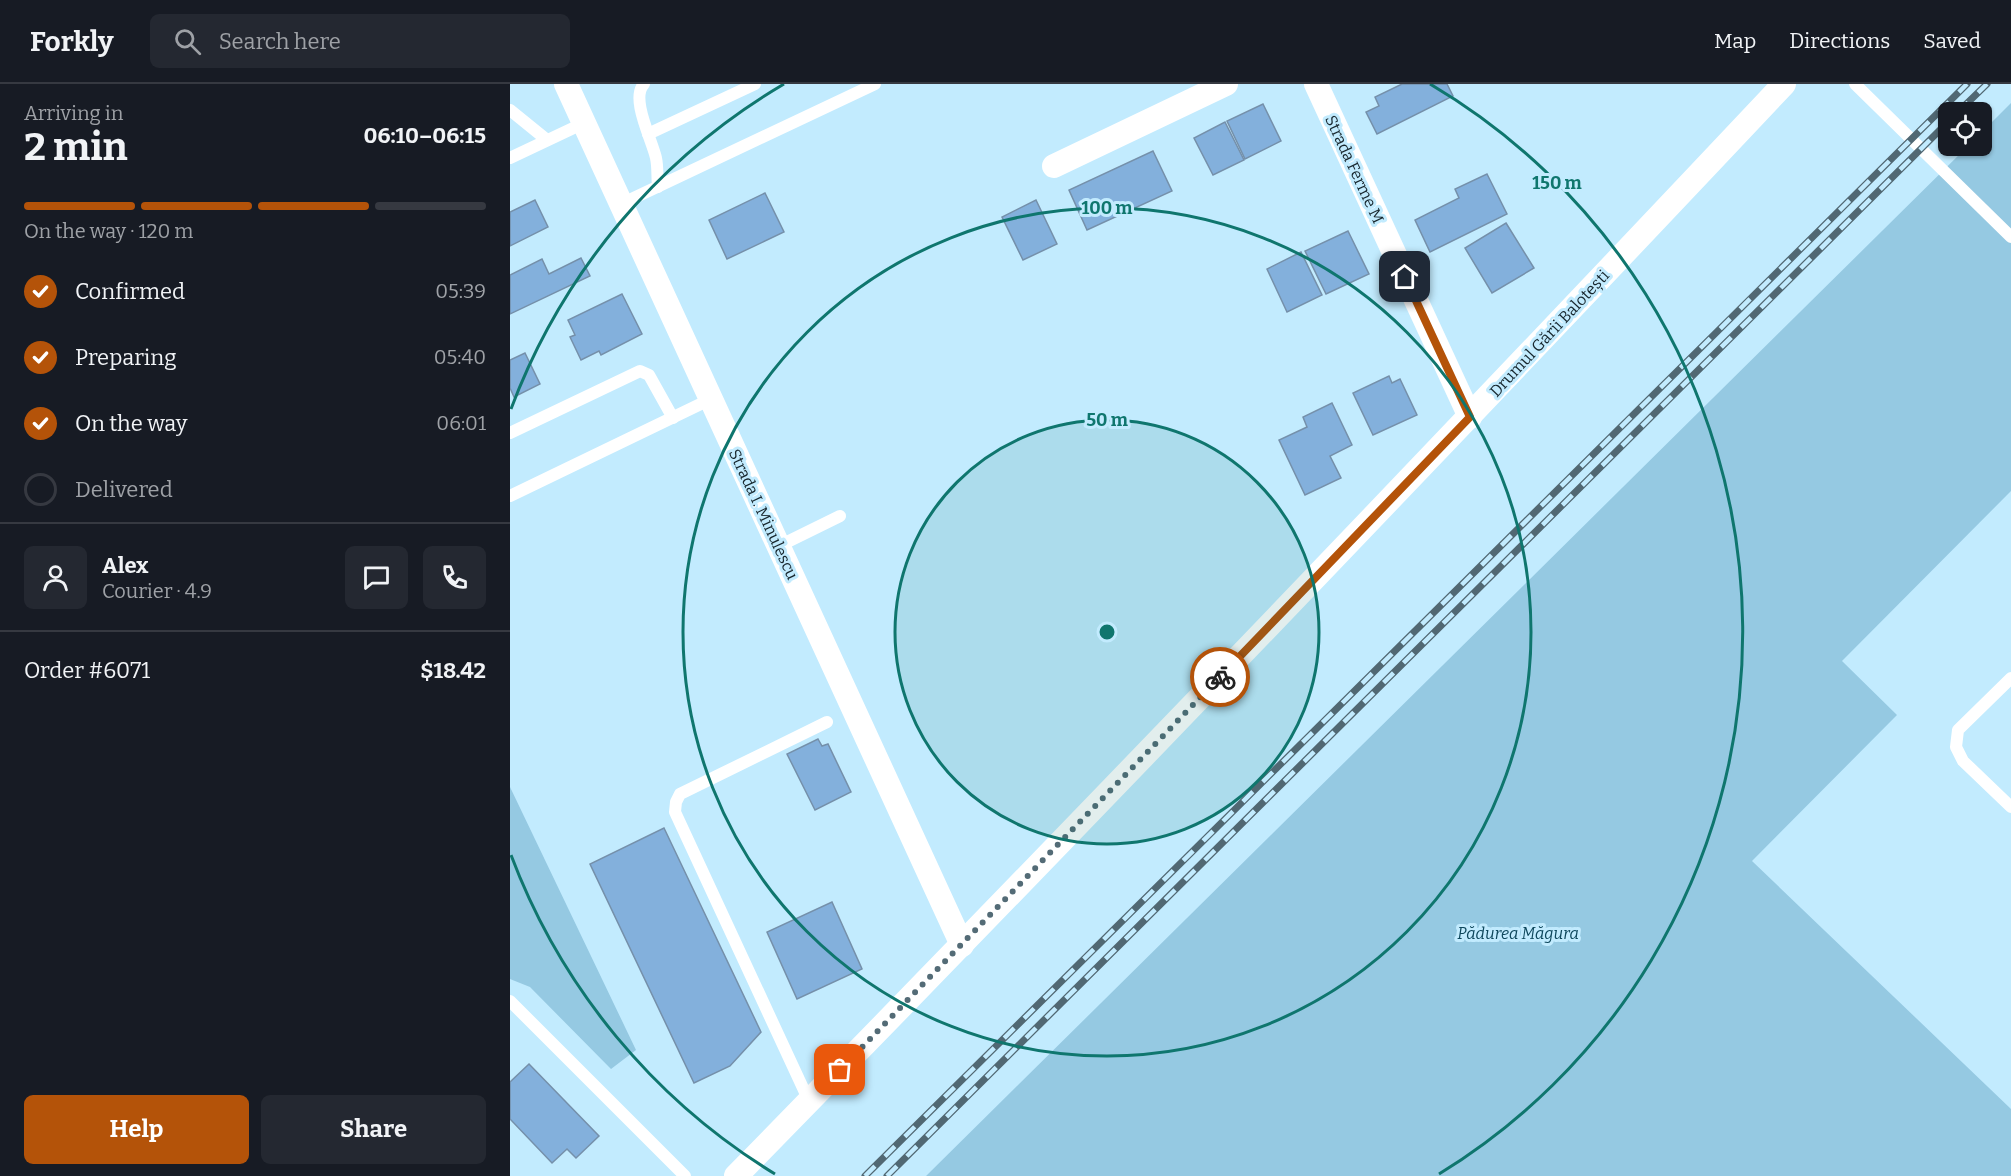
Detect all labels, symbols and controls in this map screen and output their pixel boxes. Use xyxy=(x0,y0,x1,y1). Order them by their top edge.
search box xyxy=(150,14,570,68)
text: Forkly xyxy=(30,25,114,58)
icon: search xyxy=(171,25,204,58)
text: Search here xyxy=(219,28,341,55)
text: Map xyxy=(1714,28,1756,54)
text: Directions xyxy=(1789,28,1890,54)
text: Saved xyxy=(1923,28,1981,54)
text: Arriving in xyxy=(24,101,123,125)
map controls xyxy=(1938,102,1992,156)
button: locate xyxy=(1938,102,1992,156)
street label: Strada Ferme M xyxy=(1321,112,1388,226)
text: 06:10–06:15 xyxy=(363,122,486,149)
text: 2 min xyxy=(24,124,128,170)
text: 150 m xyxy=(1532,172,1582,194)
text: 100 m xyxy=(1081,197,1133,219)
text: On the way · 120 m xyxy=(24,219,193,243)
pin xyxy=(1379,251,1430,302)
icon: home xyxy=(1388,260,1421,293)
street label: Drumul Gării Balotești xyxy=(1486,266,1614,401)
icon: check xyxy=(24,275,57,308)
text: Confirmed xyxy=(75,278,185,305)
text: 05:39 xyxy=(435,279,486,303)
icon: check xyxy=(24,341,57,374)
text: Preparing xyxy=(75,344,177,371)
text: 05:40 xyxy=(434,345,486,369)
icon: check xyxy=(24,407,57,440)
text: 50 m xyxy=(1086,409,1128,431)
text: On the way xyxy=(75,410,187,437)
text: 06:01 xyxy=(436,411,486,435)
street label: Strada I. Minulescu xyxy=(725,446,802,583)
text: Delivered xyxy=(75,476,173,503)
button: person xyxy=(24,546,87,609)
button: chat xyxy=(345,546,408,609)
button: phone xyxy=(423,546,486,609)
text: Alex xyxy=(102,552,148,579)
text: Courier · 4.9 xyxy=(102,579,212,603)
centre of rings xyxy=(1097,622,1117,642)
courier xyxy=(1190,647,1250,707)
text: Order #6071 xyxy=(24,657,150,684)
text: $18.42 xyxy=(420,657,486,684)
icon: bike xyxy=(1204,661,1237,694)
park label: Pădurea Măgura xyxy=(1457,924,1579,943)
pin xyxy=(814,1044,865,1095)
icon: bag xyxy=(823,1053,856,1086)
button: Help xyxy=(24,1095,249,1164)
button: Share xyxy=(261,1095,486,1164)

